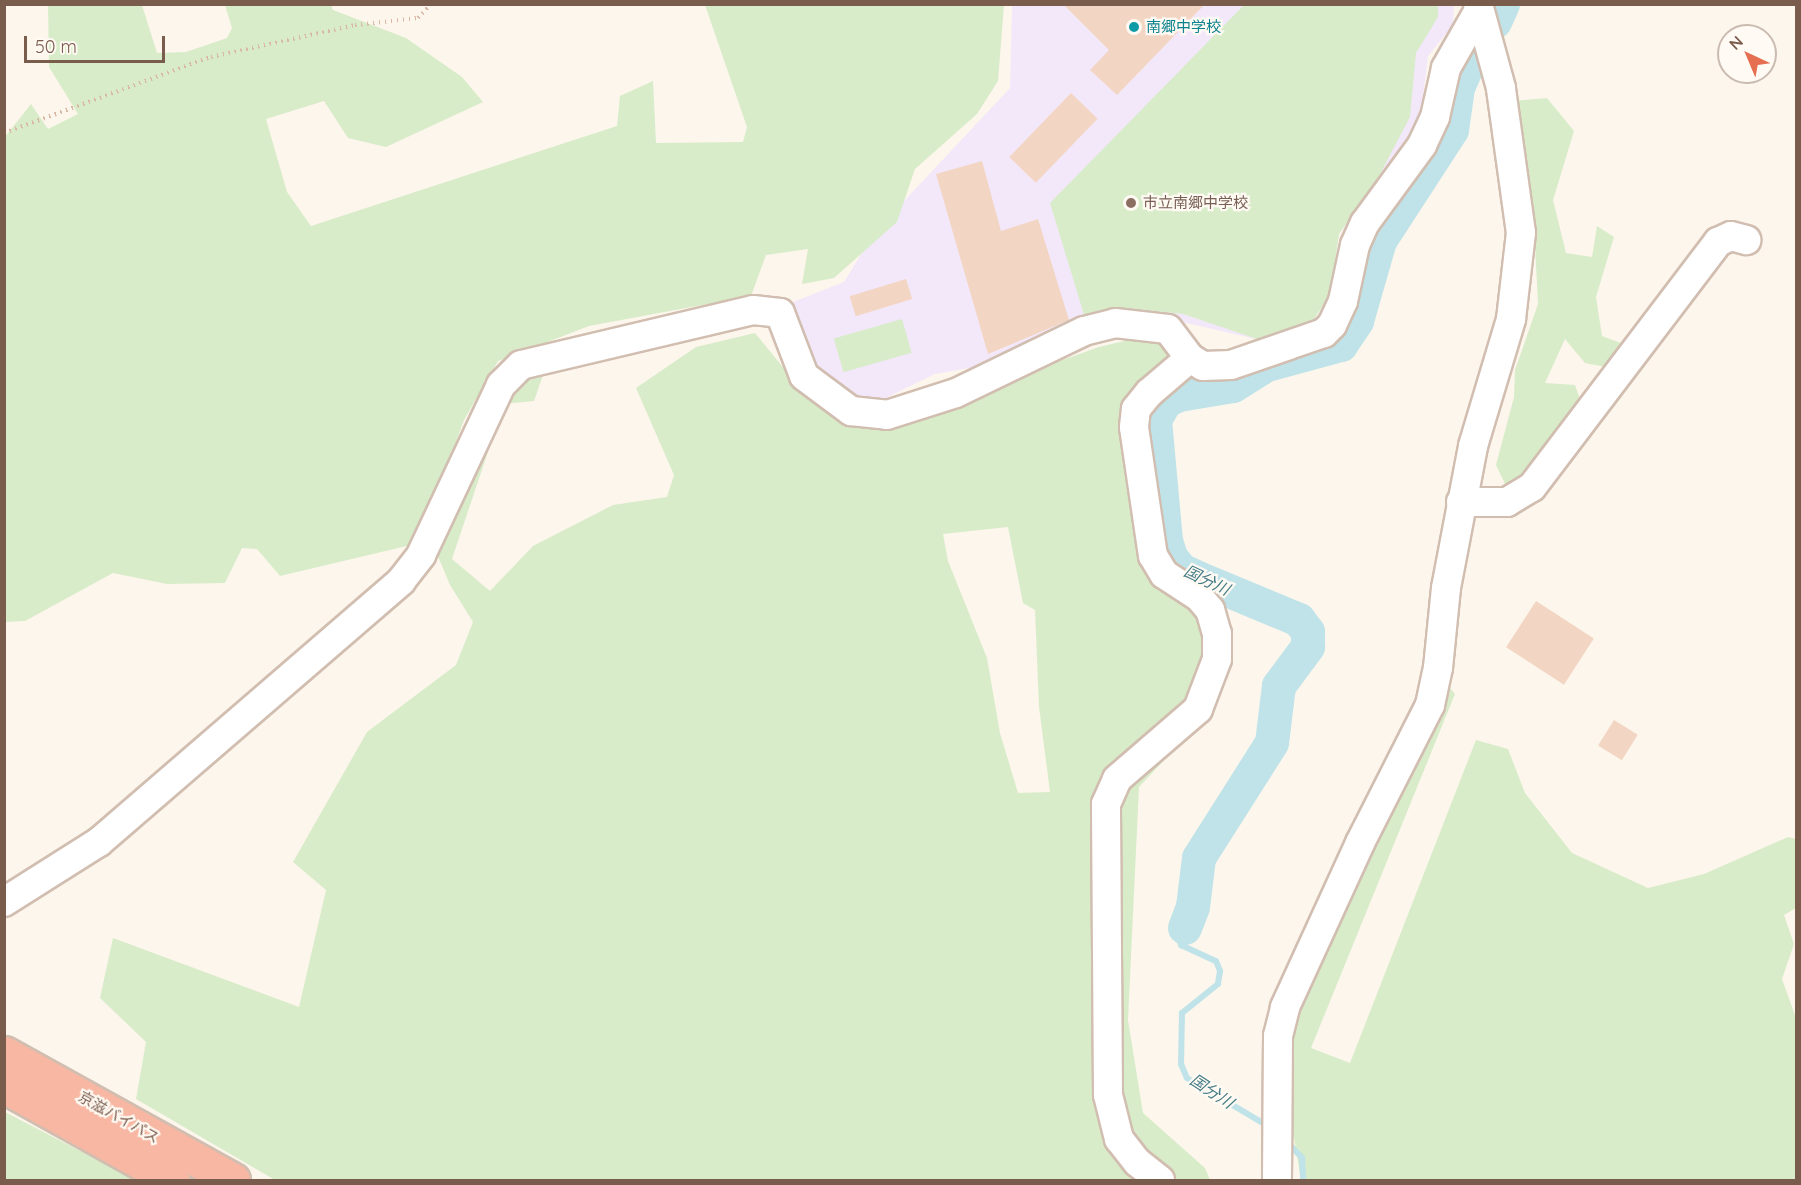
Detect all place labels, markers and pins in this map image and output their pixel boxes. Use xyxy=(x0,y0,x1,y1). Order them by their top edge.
place label: 南郷中学校 xyxy=(1146,18,1221,36)
marker: 南郷中学校 xyxy=(1127,20,1141,34)
place label: 市立南郷中学校 xyxy=(1143,194,1248,212)
marker: 市立南郷中学校 xyxy=(1124,196,1138,210)

